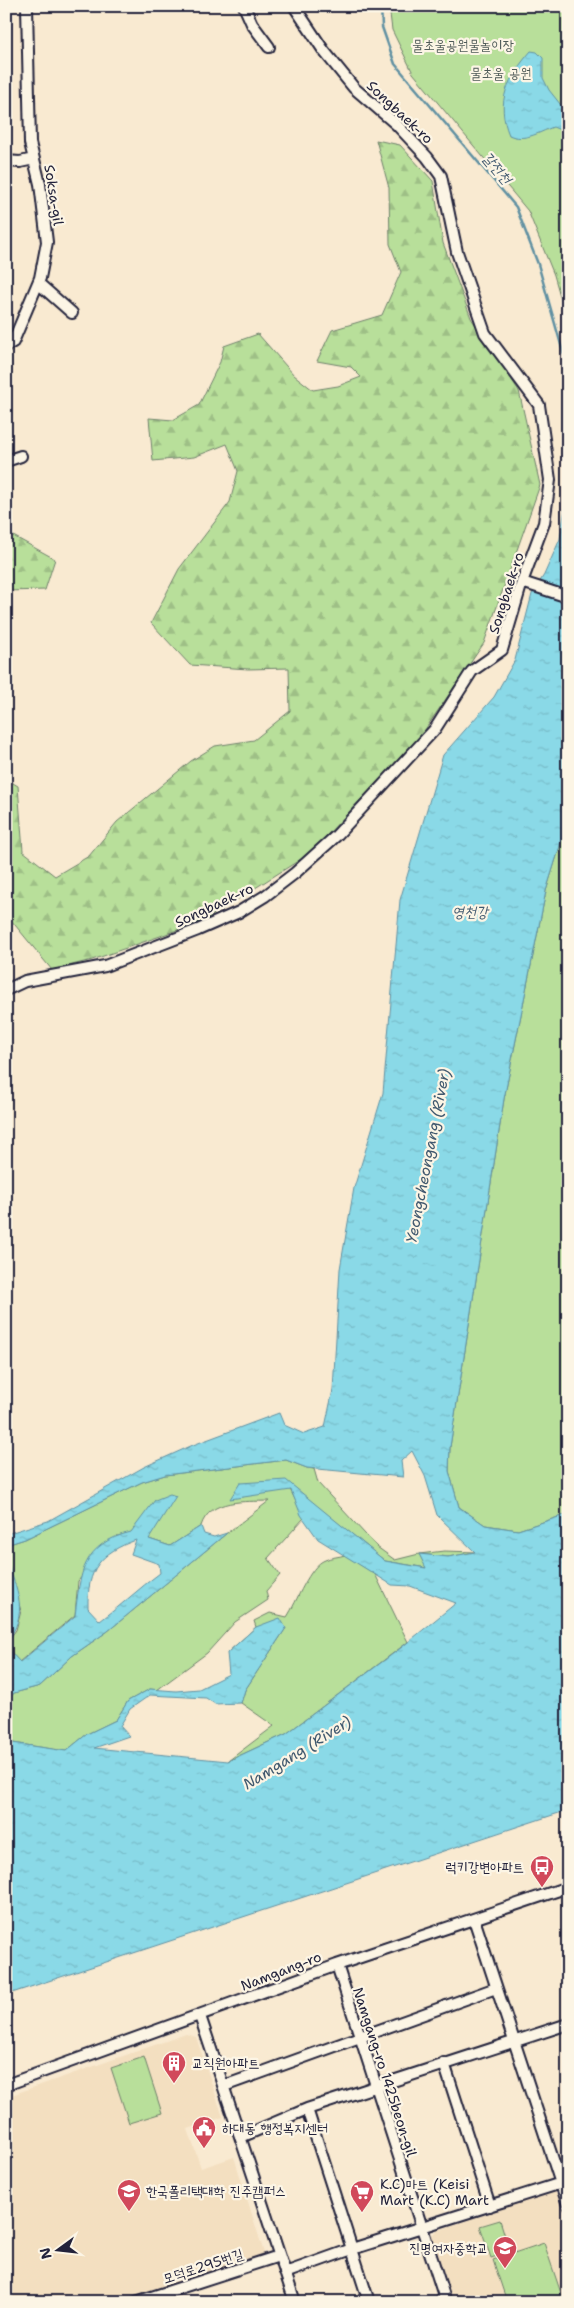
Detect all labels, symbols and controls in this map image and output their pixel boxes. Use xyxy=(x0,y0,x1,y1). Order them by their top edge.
park label: 물초울공원물놀이장 xyxy=(412,36,514,54)
park label: 물초울 공원 xyxy=(470,64,532,82)
street label: Songbaek-ro xyxy=(363,77,437,147)
water label: 갈전천 xyxy=(478,148,518,190)
street label: Soksa-gil xyxy=(40,163,68,228)
street label: Songbaek-ro xyxy=(484,550,528,636)
street label: Songbaek-ro xyxy=(172,879,256,931)
water label: 영천강 xyxy=(452,902,490,922)
water label: Yeongcheongang (River) xyxy=(401,1067,455,1245)
water label: Namgang (River) xyxy=(239,1712,355,1794)
bus stop icon: 럭키강변아파트 xyxy=(529,1854,555,1888)
place label: 럭키강변아파트 xyxy=(445,1858,524,1876)
street label: Namgang-ro xyxy=(238,1947,324,1995)
street label: Namgang-ro 1425beon-gil xyxy=(349,1985,421,2160)
building icon: 교직원아파트 xyxy=(161,2050,187,2084)
place label: 교직원아파트 xyxy=(192,2054,260,2072)
public building icon: 하대동 행정복지센터 xyxy=(191,2115,217,2149)
place label: 하대동 행정복지센터 xyxy=(222,2119,328,2137)
place label: K.C)마트 (Keisi Mart (K.C) Mart xyxy=(380,2175,489,2209)
school or university icon: 한국폴리택대학 진주캠퍼스 xyxy=(116,2178,142,2212)
supermarket icon: K.C)마트 (Keisi Mart (K.C) Mart xyxy=(349,2179,375,2213)
place label: 한국폴리택대학 진주캠퍼스 xyxy=(146,2182,286,2200)
north arrow xyxy=(32,2226,82,2276)
school or university icon: 진명여자중학교 xyxy=(492,2235,518,2269)
place label: 진명여자중학교 xyxy=(409,2239,488,2257)
street label: 모덕로295번길 xyxy=(160,2244,246,2287)
text: N xyxy=(35,2246,56,2261)

